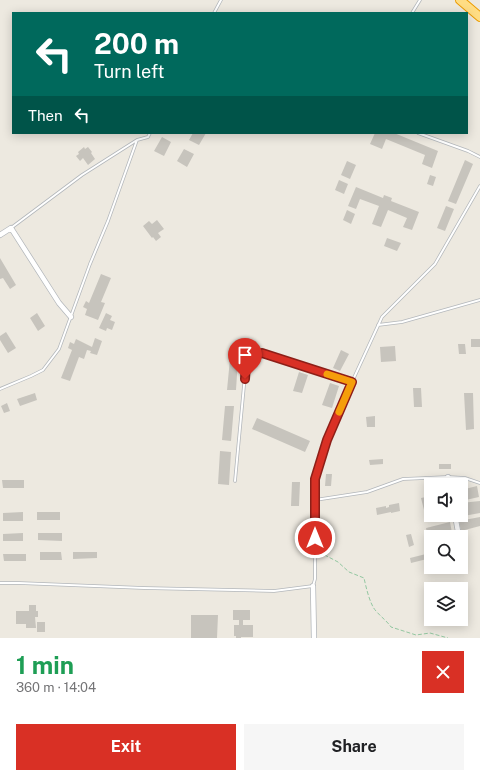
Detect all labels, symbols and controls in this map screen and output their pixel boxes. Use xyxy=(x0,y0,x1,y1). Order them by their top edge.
text: 200 m xyxy=(94,27,179,60)
icon: left xyxy=(28,28,80,80)
text: Turn left xyxy=(94,61,164,82)
icon: left xyxy=(71,104,93,126)
text: Then xyxy=(28,107,63,124)
pin xyxy=(228,338,262,379)
icon: arrive xyxy=(234,344,256,366)
map controls xyxy=(424,478,468,626)
button: sound xyxy=(424,478,468,522)
position arrow xyxy=(294,517,336,559)
button: search xyxy=(424,530,468,574)
button: layers xyxy=(424,582,468,626)
text: 1 min xyxy=(16,651,74,679)
button: close xyxy=(422,651,464,693)
text: 360 m · 14:04 xyxy=(16,680,96,695)
button: Exit xyxy=(16,724,236,770)
button: Share xyxy=(244,724,464,770)

